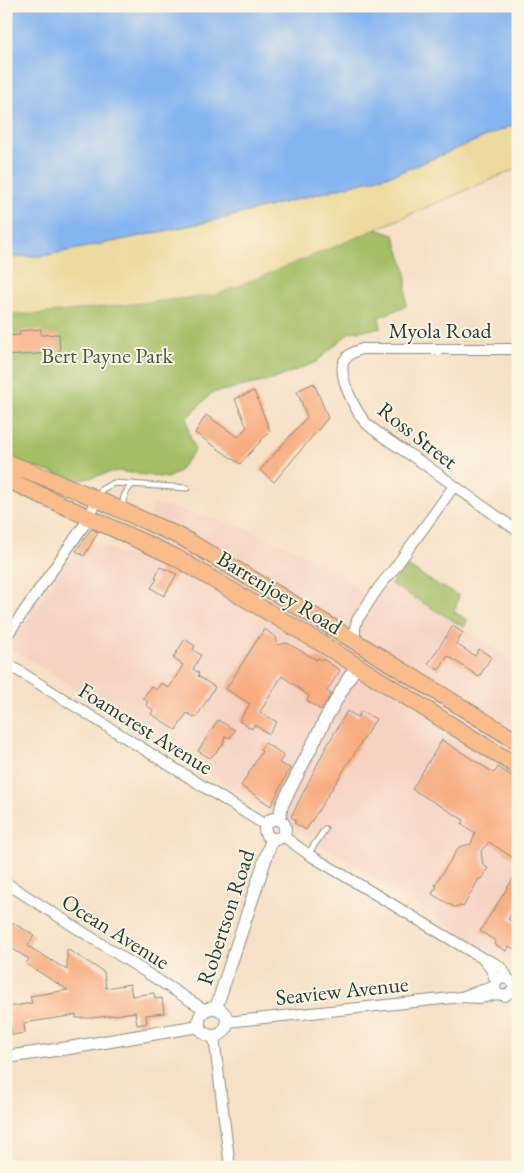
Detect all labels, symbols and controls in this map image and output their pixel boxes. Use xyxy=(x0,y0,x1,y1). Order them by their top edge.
street label: Myola Road xyxy=(388,316,492,345)
park label: Bert Payne Park xyxy=(41,341,173,370)
street label: Ross Street xyxy=(372,395,464,476)
street label: Barrenjoey Road xyxy=(212,544,348,642)
street label: Foamcrest Avenue xyxy=(73,676,219,781)
street label: Robertson Road xyxy=(190,845,261,989)
street label: Ocean Avenue xyxy=(56,887,175,976)
street label: Seaview Avenue xyxy=(274,969,410,1012)

